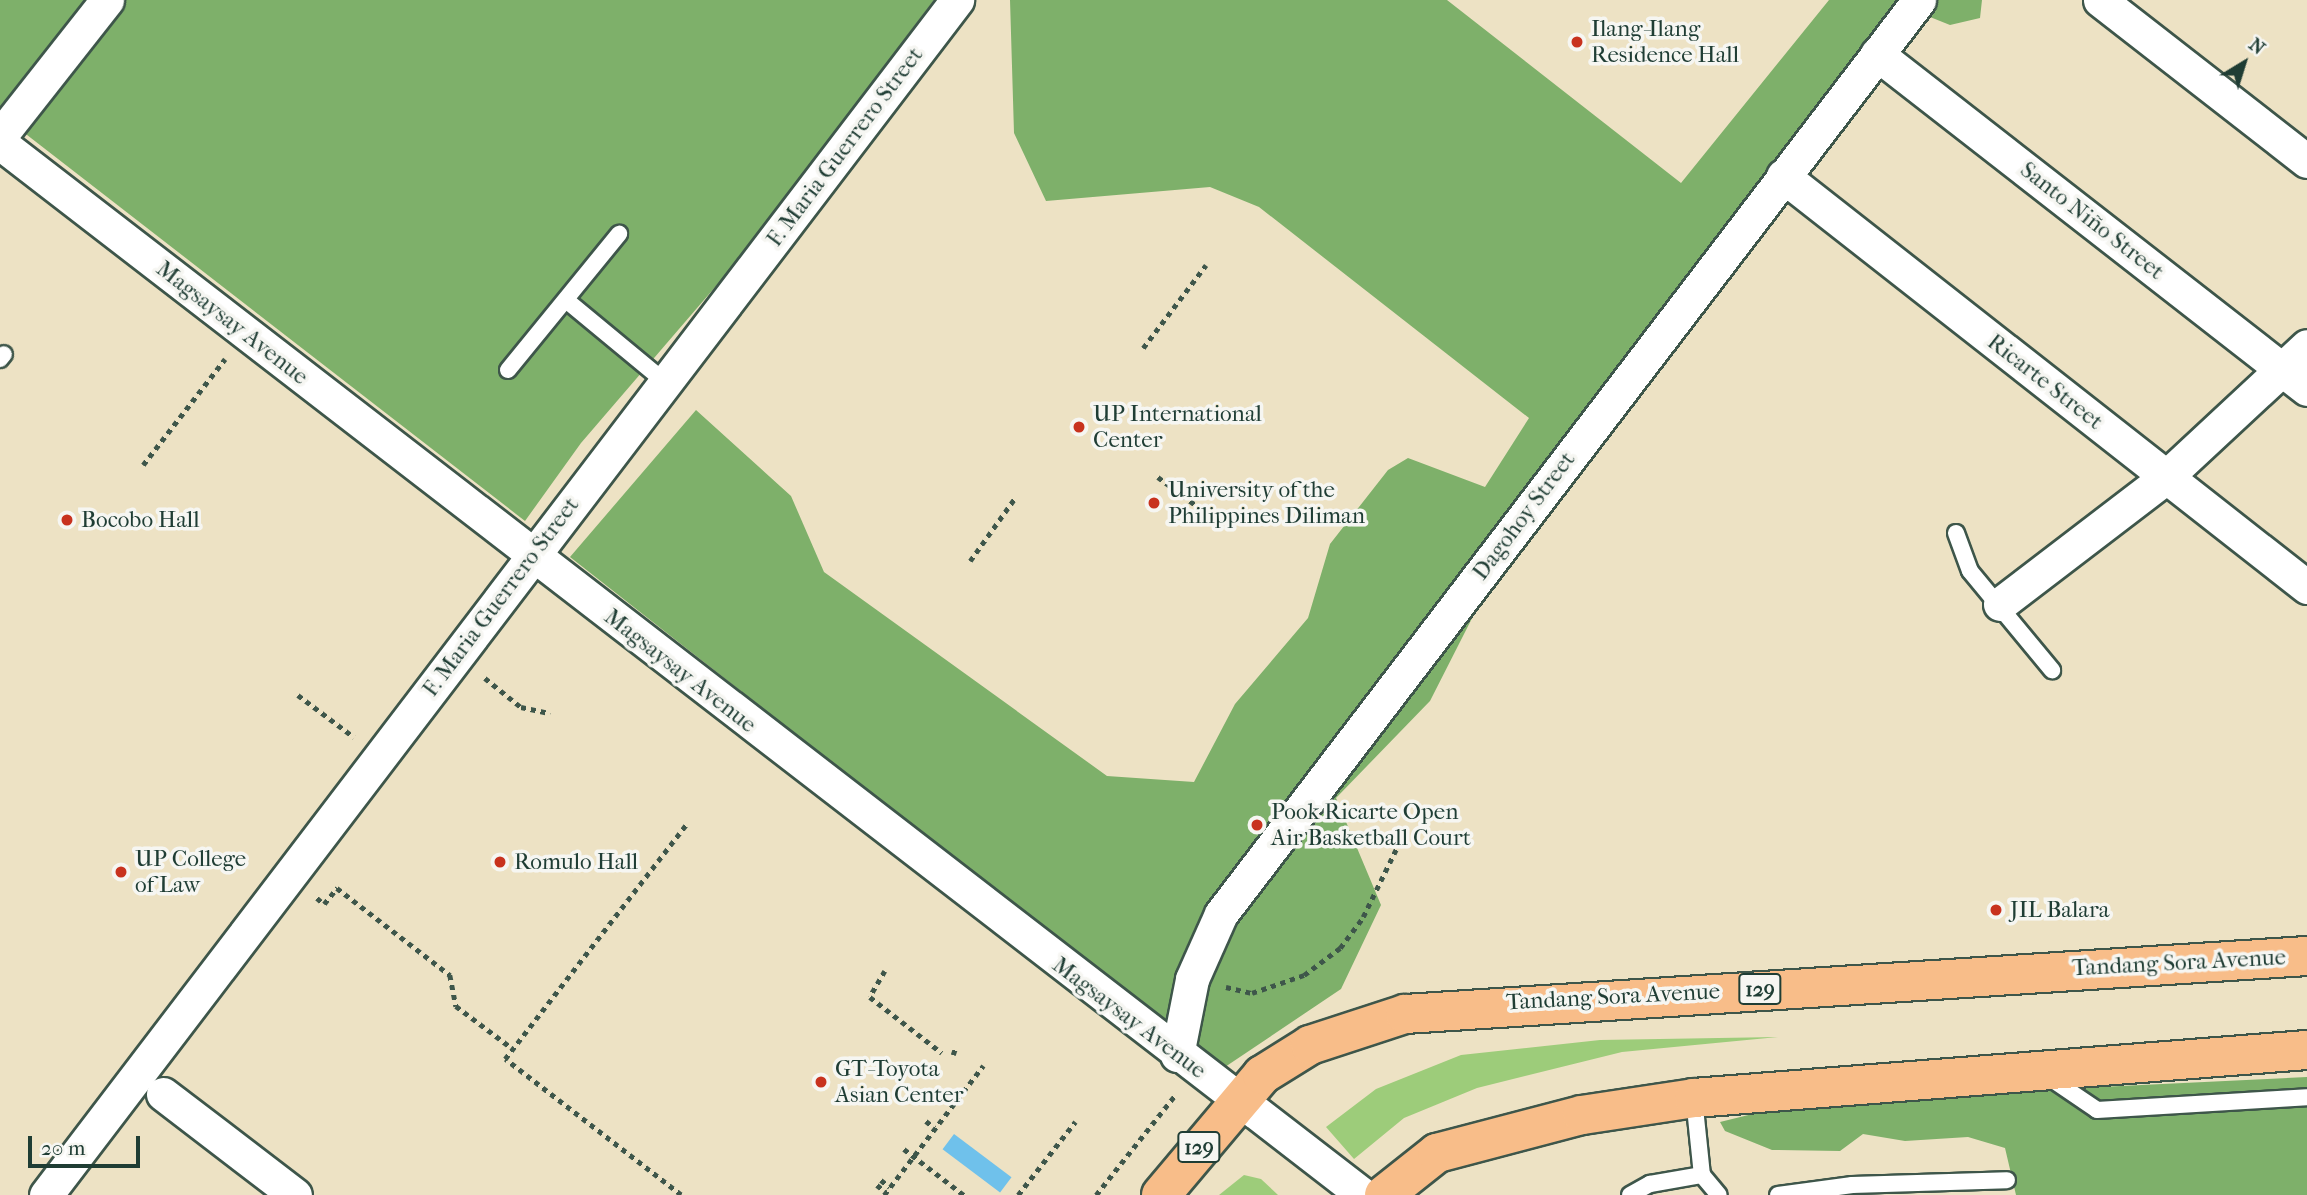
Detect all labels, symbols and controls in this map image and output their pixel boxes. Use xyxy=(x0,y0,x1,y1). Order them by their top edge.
place label: Ilang-Ilang Residence Hall xyxy=(1591,15,1739,69)
north arrow xyxy=(2209,28,2279,98)
text: N xyxy=(2244,33,2269,60)
marker: Ilang-Ilang Residence Hall xyxy=(1569,34,1585,50)
street label: F. Maria Guerrero Street xyxy=(761,42,929,252)
street label: Santo Niño Street xyxy=(2015,156,2169,286)
street label: Magsaysay Avenue xyxy=(151,255,313,391)
street label: Ricarte Street xyxy=(1982,328,2108,436)
place label: UP International Center xyxy=(1093,400,1262,454)
marker: UP International Center xyxy=(1071,419,1087,435)
street label: Dagohoy Street xyxy=(1467,446,1581,586)
place label: University of the Philippines Diliman xyxy=(1168,476,1365,530)
street label: F. Maria Guerrero Street xyxy=(417,492,585,702)
marker: University of the Philippines Diliman xyxy=(1146,495,1162,511)
place label: Bocobo Hall xyxy=(81,506,200,534)
marker: Bocobo Hall xyxy=(59,512,75,528)
street label: Magsaysay Avenue xyxy=(599,603,761,739)
place label: Pook Ricarte Open Air Basketball Court xyxy=(1271,798,1471,852)
marker: Pook Ricarte Open Air Basketball Court xyxy=(1249,817,1265,833)
place label: UP College of Law xyxy=(135,845,246,899)
place label: Romulo Hall xyxy=(514,848,638,876)
marker: Romulo Hall xyxy=(492,854,508,870)
marker: UP College of Law xyxy=(113,864,129,880)
place label: JIL Balara xyxy=(2010,896,2109,924)
marker: JIL Balara xyxy=(1988,902,2004,918)
street label: Tandang Sora Avenue xyxy=(2071,944,2287,982)
street label: Magsaysay Avenue xyxy=(1047,951,1211,1085)
road number: 129 xyxy=(1737,972,1783,1006)
street label: Tandang Sora Avenue xyxy=(1505,978,1721,1016)
place label: GT-Toyota Asian Center xyxy=(835,1055,964,1109)
marker: GT-Toyota Asian Center xyxy=(813,1074,829,1090)
scale bar xyxy=(32,1122,144,1166)
road number: 129 xyxy=(1176,1130,1222,1164)
text: 20 m xyxy=(41,1136,85,1160)

